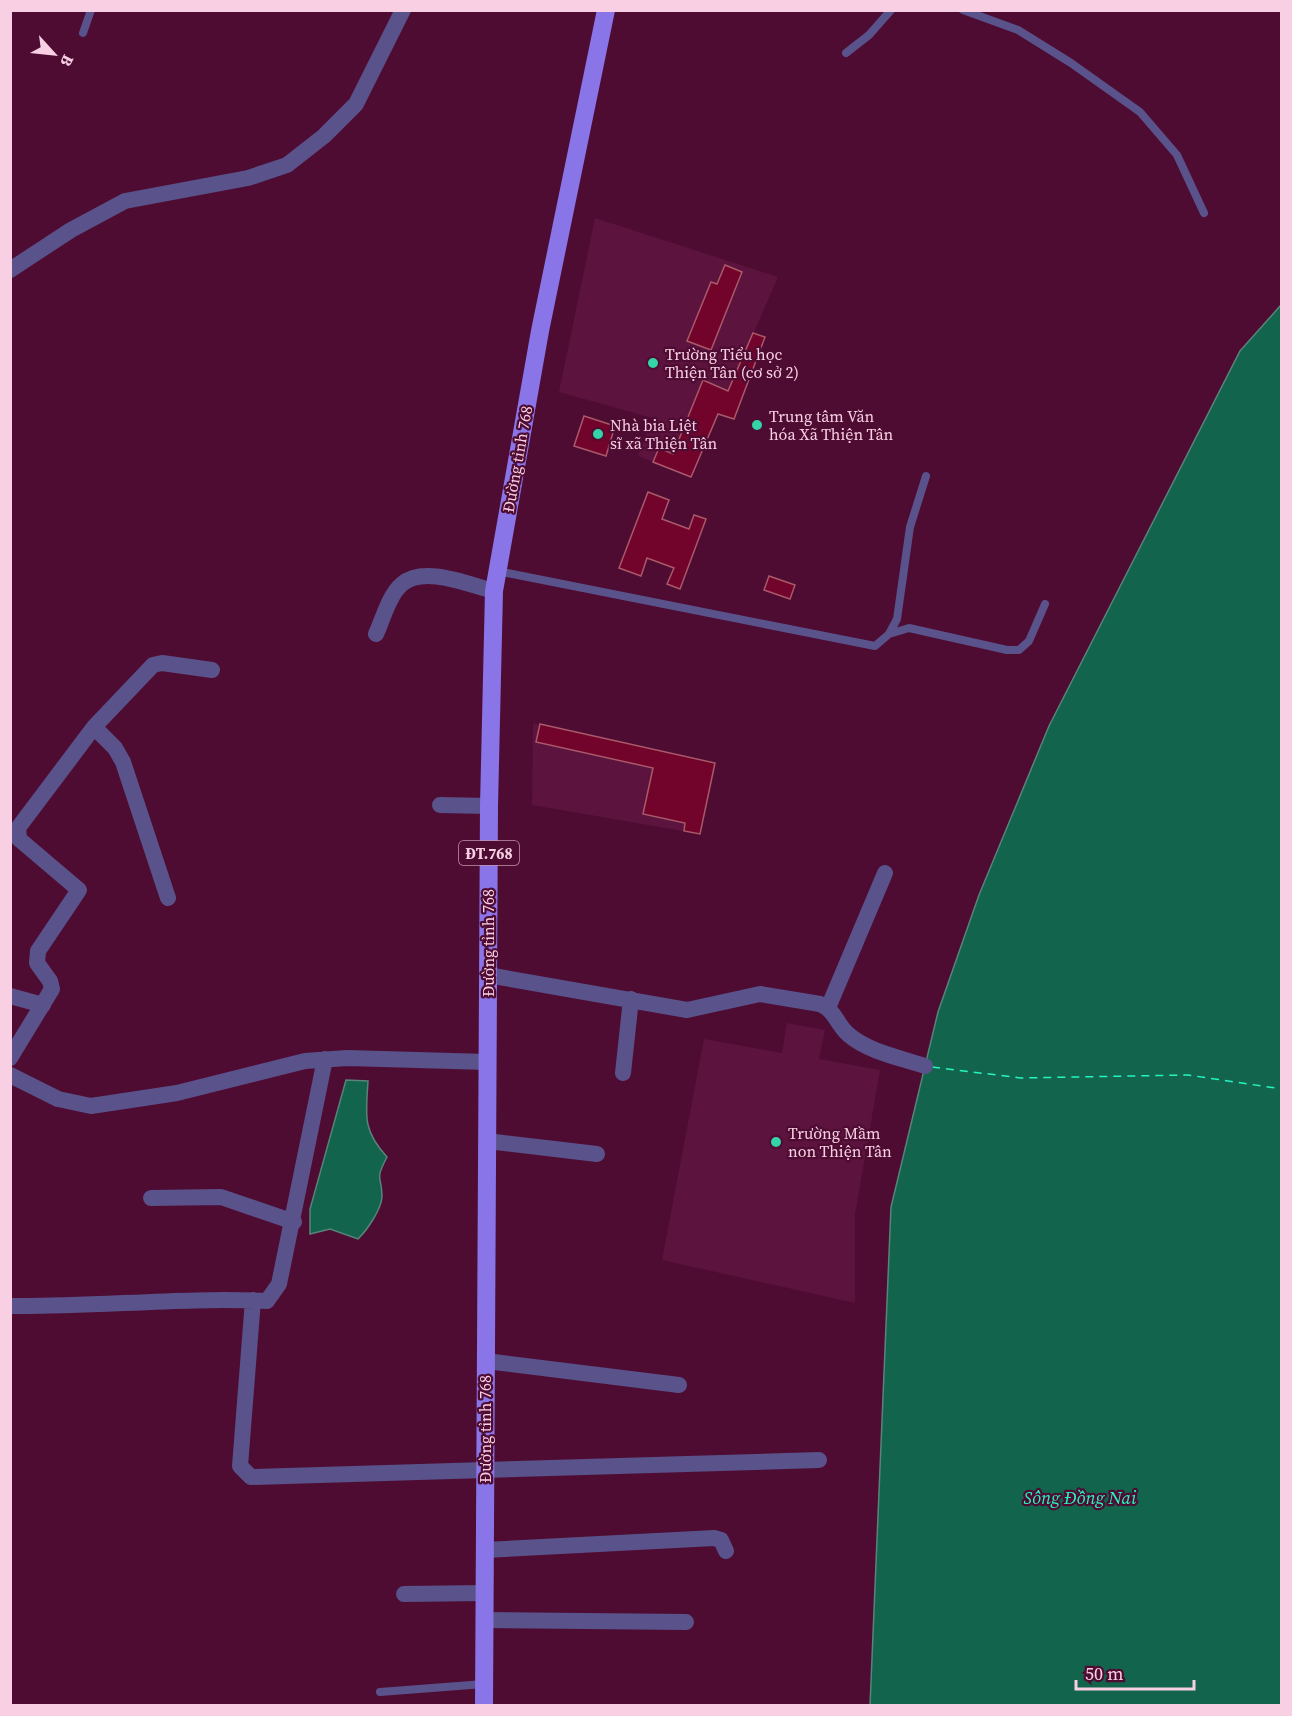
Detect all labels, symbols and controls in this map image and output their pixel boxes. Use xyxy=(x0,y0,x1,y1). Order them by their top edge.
north arrow xyxy=(24,24,84,84)
text: B xyxy=(55,51,80,71)
place label: Trường Tiểu học Thiện Tân (cơ sở 2) xyxy=(665,343,799,383)
marker: Trường Tiểu học Thiện Tân (cơ sở 2) xyxy=(646,356,660,370)
street label: Đường tỉnh 768 xyxy=(497,404,537,514)
place label: Trung tâm Văn hóa Xã Thiện Tân xyxy=(769,405,894,445)
place label: Nhà bia Liệt sĩ xã Thiện Tân xyxy=(610,414,718,454)
marker: Trung tâm Văn hóa Xã Thiện Tân xyxy=(750,418,764,432)
marker: Nhà bia Liệt sĩ xã Thiện Tân xyxy=(591,427,605,441)
road number: ĐT.768 xyxy=(459,841,519,865)
street label: Đường tỉnh 768 xyxy=(477,889,499,997)
place label: Trường Mầm non Thiện Tân xyxy=(788,1122,892,1162)
marker: Trường Mầm non Thiện Tân xyxy=(769,1135,783,1149)
street label: Đường tỉnh 768 xyxy=(474,1375,496,1483)
water label: Sông Đồng Nai xyxy=(1024,1485,1137,1510)
scale bar xyxy=(1076,1653,1194,1691)
text: 50 m xyxy=(1085,1661,1123,1686)

